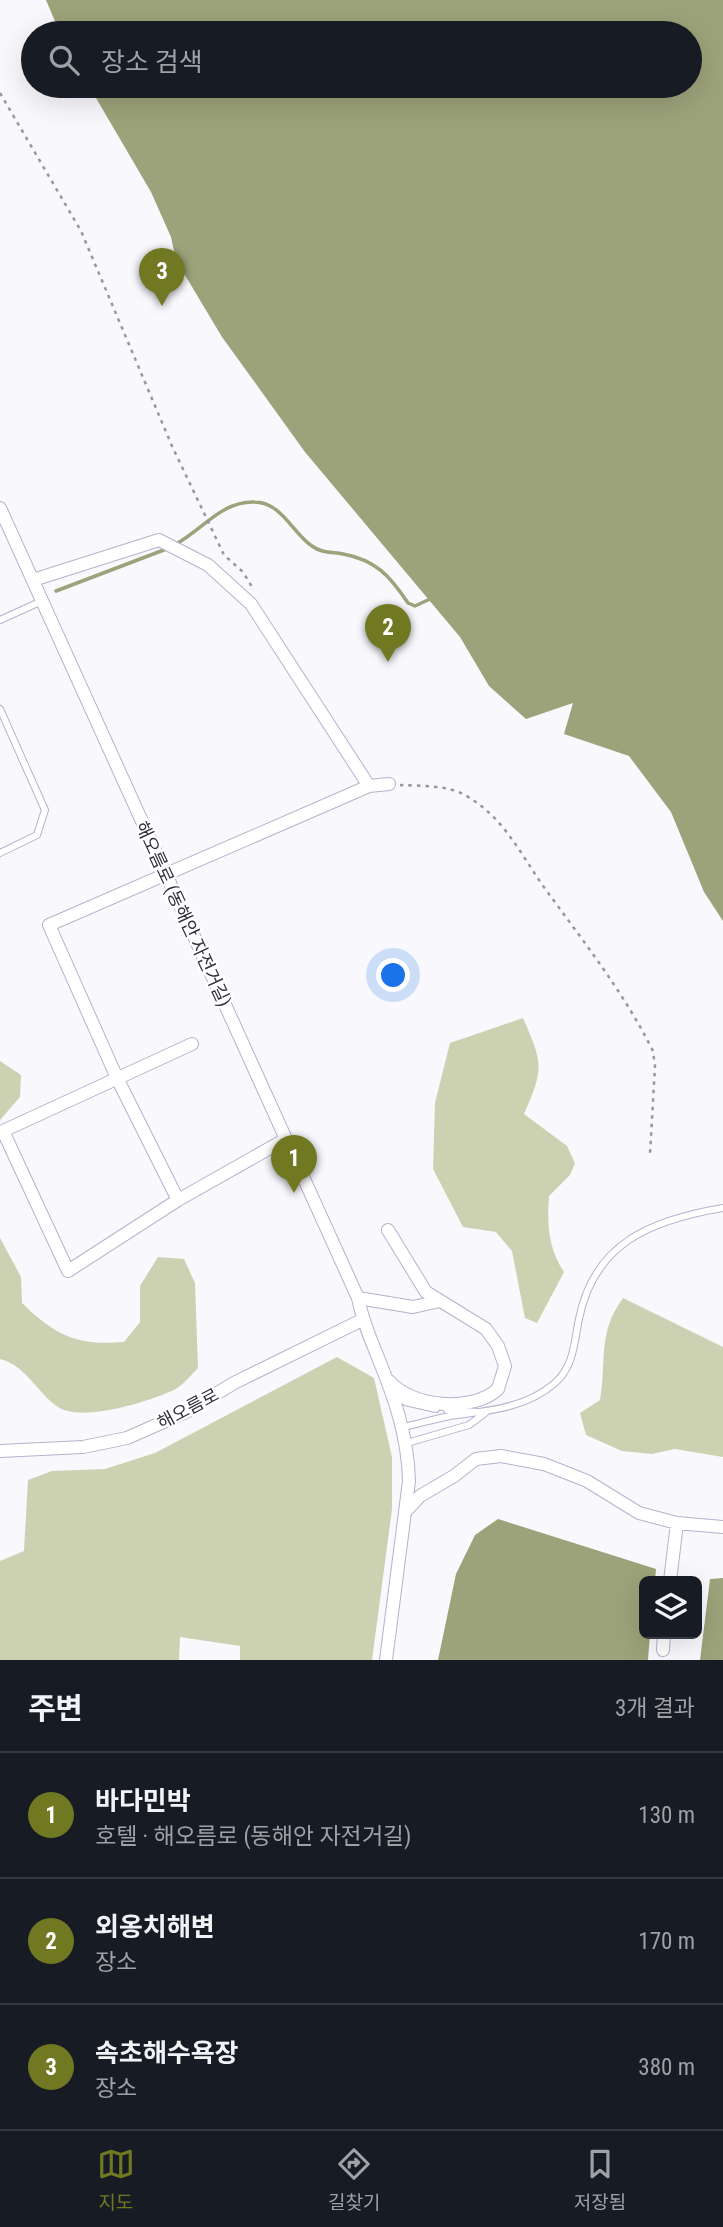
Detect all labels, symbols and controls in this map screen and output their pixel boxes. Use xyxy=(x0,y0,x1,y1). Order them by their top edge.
search box xyxy=(21,21,702,98)
icon: search xyxy=(45,41,83,79)
text: 장소 검색 xyxy=(101,47,203,77)
pin: 3 xyxy=(139,248,185,306)
pin: 2 xyxy=(365,604,411,662)
street label: 해오름로 (동해안 자전거길) xyxy=(130,818,236,1010)
your location xyxy=(376,958,410,992)
pin: 1 xyxy=(271,1135,317,1193)
street label: 해오름로 xyxy=(154,1384,222,1433)
map controls xyxy=(639,1576,702,1639)
button: layers xyxy=(639,1576,702,1639)
text: 주변 xyxy=(28,1691,83,1726)
text: 3개 결과 xyxy=(615,1695,695,1722)
text: 바다민박 xyxy=(95,1786,191,1816)
text: 1 xyxy=(45,1802,57,1829)
text: 130 m xyxy=(638,1802,695,1829)
text: 호텔 · 해오름로 (동해안 자전거길) xyxy=(95,1823,411,1850)
text: 외옹치해변 xyxy=(95,1912,215,1942)
text: 2 xyxy=(45,1928,57,1955)
text: 170 m xyxy=(638,1928,695,1955)
text: 장소 xyxy=(95,1949,137,1976)
text: 속초해수욕장 xyxy=(95,2038,239,2068)
text: 3 xyxy=(45,2054,57,2081)
text: 380 m xyxy=(638,2054,695,2081)
text: 장소 xyxy=(95,2075,137,2102)
tab: 지도 xyxy=(97,2145,135,2214)
tab: 길찾기 xyxy=(328,2145,380,2214)
tab: 저장됨 xyxy=(574,2145,626,2214)

